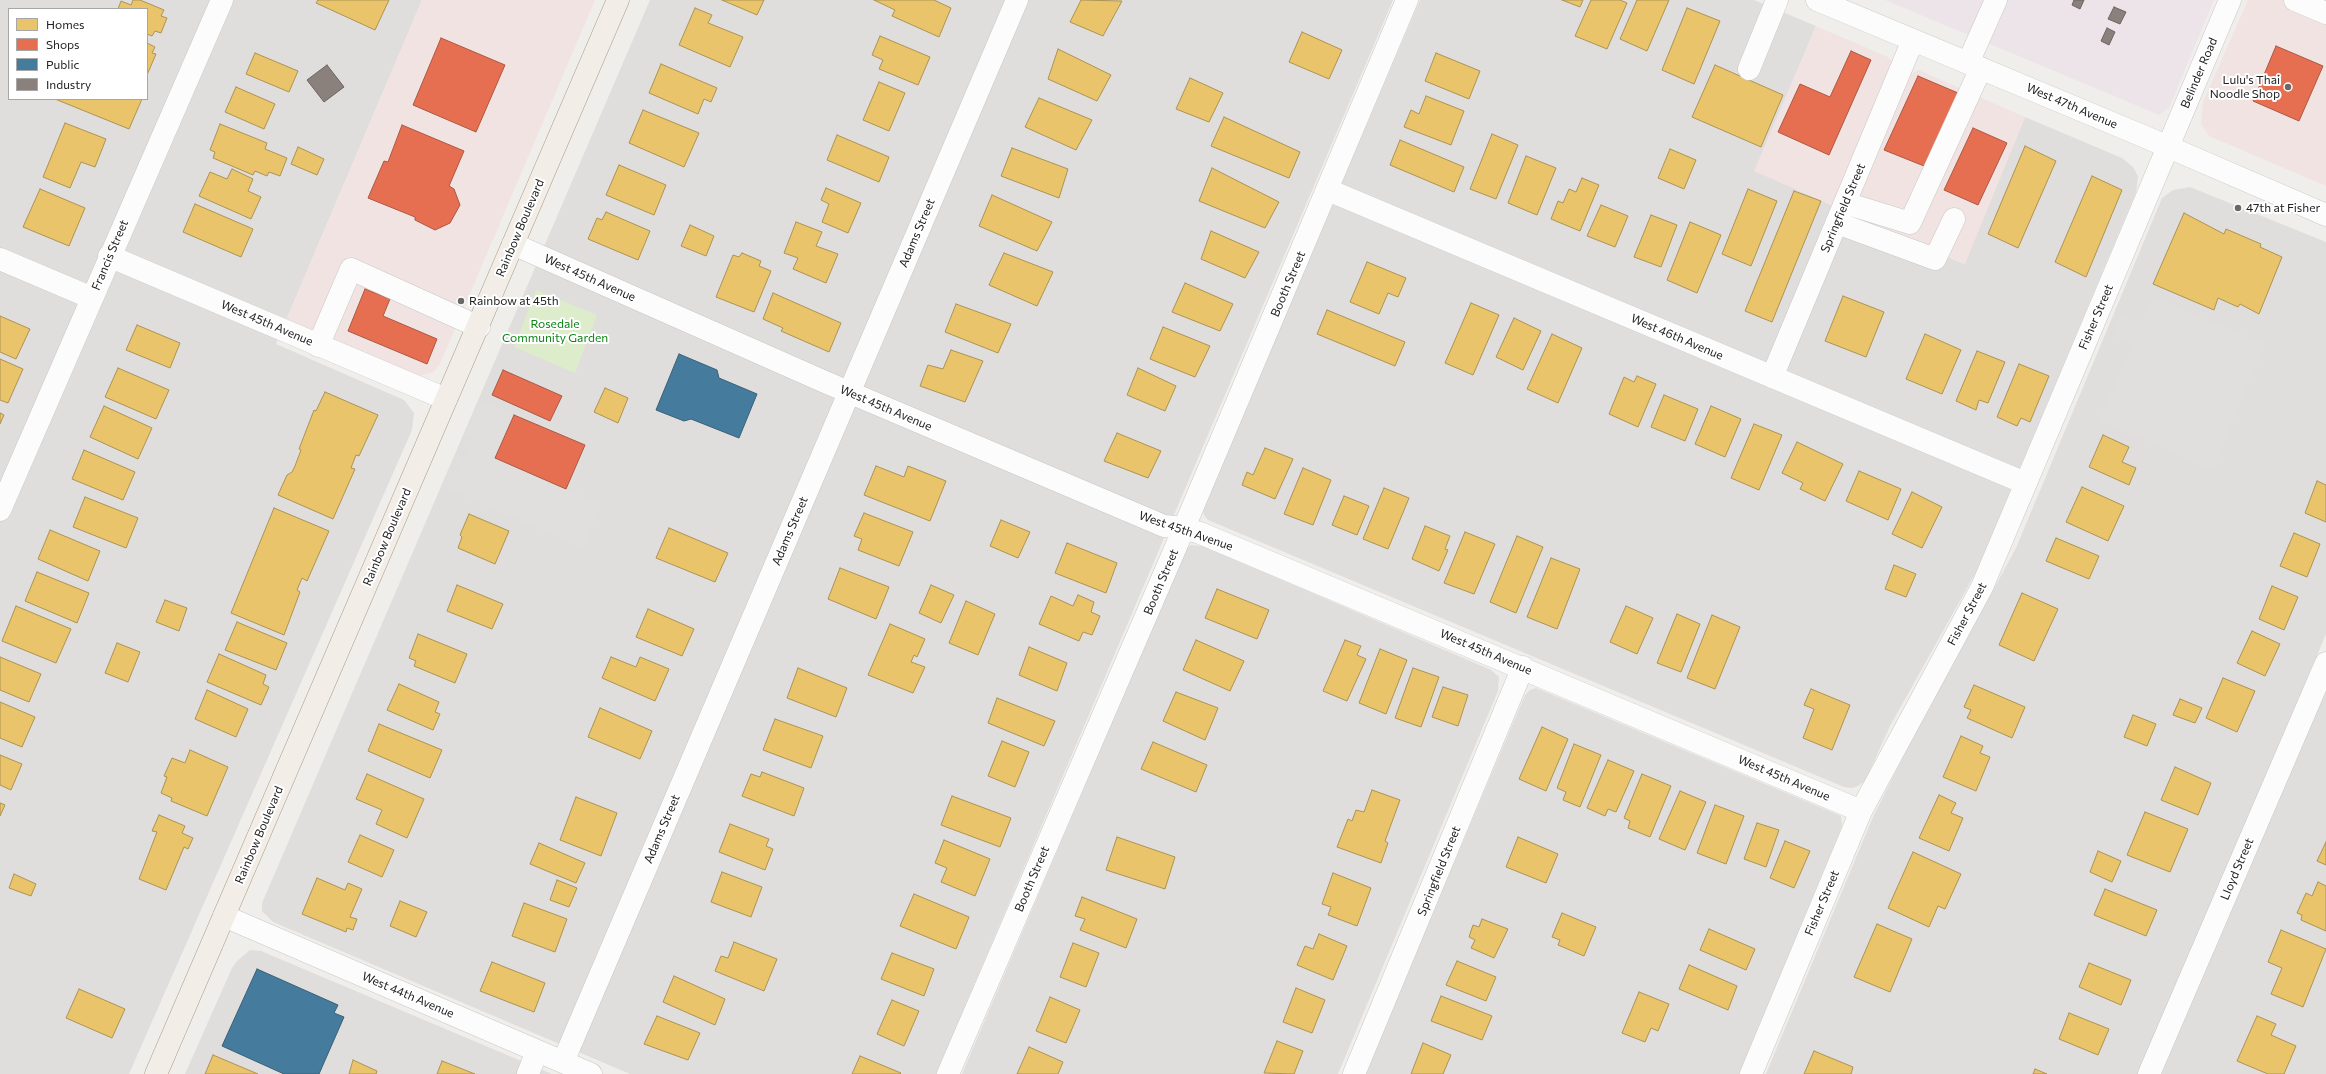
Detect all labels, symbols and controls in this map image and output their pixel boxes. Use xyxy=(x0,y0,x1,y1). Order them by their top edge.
legend xyxy=(8,8,148,100)
text: Homes xyxy=(46,17,84,31)
street label: Belinder Road xyxy=(2178,35,2220,111)
text: Shops xyxy=(46,37,80,51)
text: Public xyxy=(46,57,79,71)
place label: Lulu's Thai Noodle Shop xyxy=(2210,73,2280,101)
text: Industry xyxy=(46,77,91,91)
street label: West 47th Avenue xyxy=(2024,80,2120,132)
marker: Lulu's Thai Noodle Shop xyxy=(2283,82,2293,92)
street label: Springfield Street xyxy=(1818,161,1868,255)
street label: Rainbow Boulevard xyxy=(493,177,547,279)
street label: Adams Street xyxy=(896,196,938,270)
place label: 47th at Fisher xyxy=(2246,201,2320,215)
marker: 47th at Fisher xyxy=(2233,203,2243,213)
street label: Francis Street xyxy=(89,218,131,292)
street label: Booth Street xyxy=(1268,249,1308,319)
street label: West 45th Avenue xyxy=(542,251,638,305)
street label: Fisher Street xyxy=(2076,282,2116,352)
place label: Rainbow at 45th xyxy=(469,294,559,308)
marker: Rainbow at 45th xyxy=(456,296,466,306)
street label: West 45th Avenue xyxy=(219,297,315,349)
street label: West 46th Avenue xyxy=(1629,311,1725,363)
park label: Rosedale Community Garden xyxy=(502,317,608,345)
street label: West 45th Avenue xyxy=(838,382,934,434)
street label: Rainbow Boulevard xyxy=(360,486,414,588)
street label: Adams Street xyxy=(769,494,811,568)
street label: West 45th Avenue xyxy=(1137,508,1235,554)
street label: Booth Street xyxy=(1141,547,1181,617)
street label: Fisher Street xyxy=(1944,580,1990,648)
street label: West 45th Avenue xyxy=(1438,626,1534,678)
street label: West 45th Avenue xyxy=(1736,752,1832,804)
street label: Rainbow Boulevard xyxy=(232,784,286,886)
street label: Adams Street xyxy=(641,792,683,866)
street label: Springfield Street xyxy=(1414,824,1464,918)
street label: Lloyd Street xyxy=(2217,836,2257,902)
street label: Booth Street xyxy=(1012,844,1052,914)
street label: Fisher Street xyxy=(1802,868,1842,938)
street label: West 44th Avenue xyxy=(360,969,456,1021)

